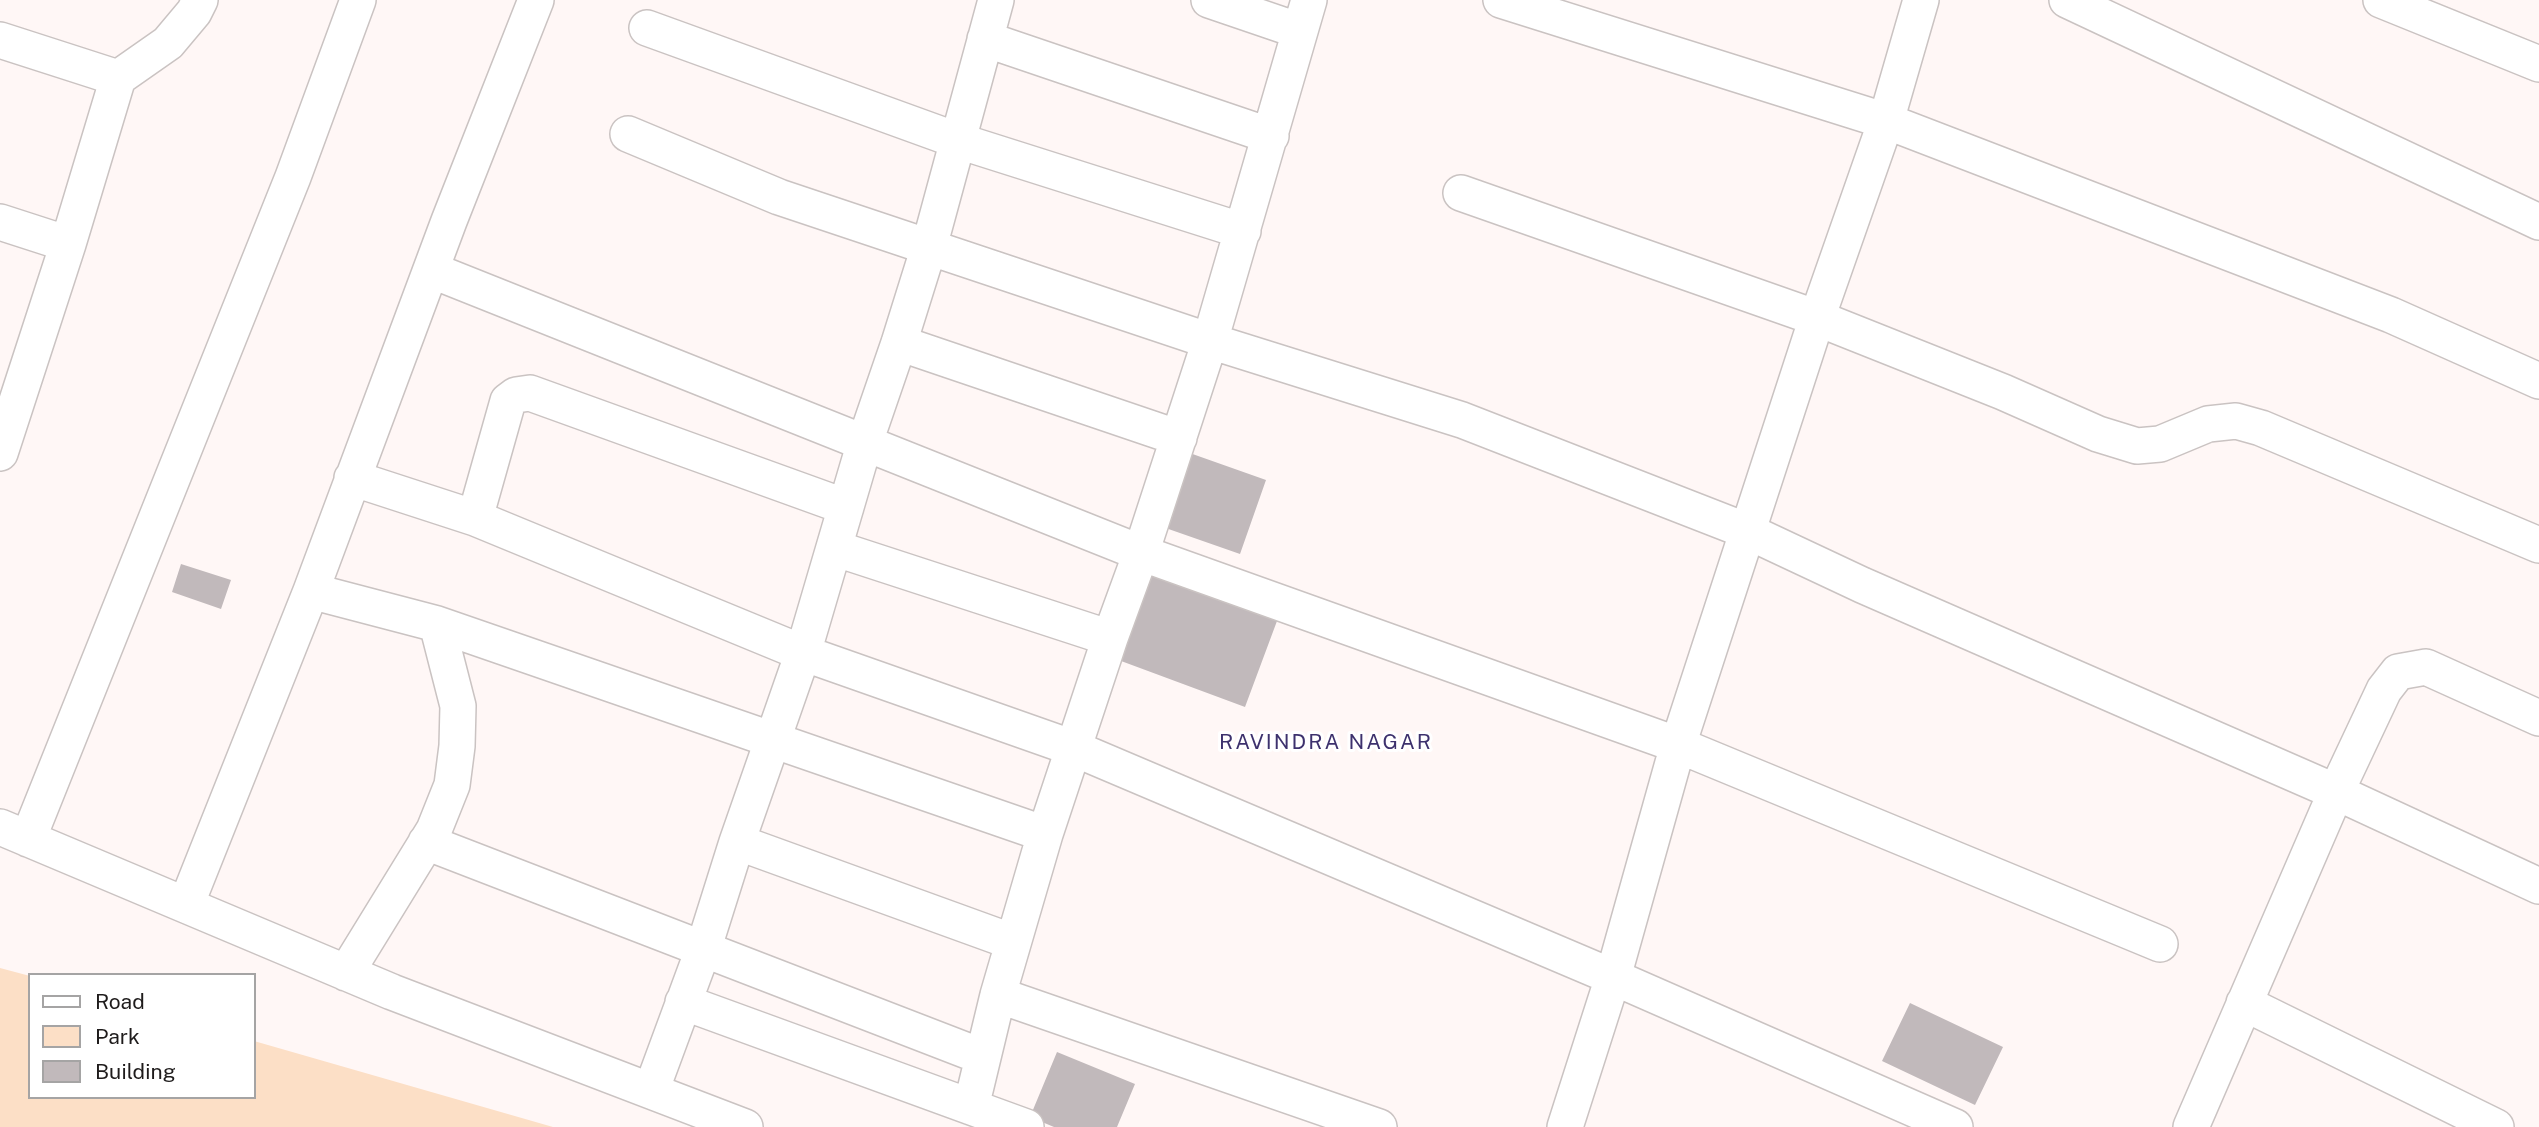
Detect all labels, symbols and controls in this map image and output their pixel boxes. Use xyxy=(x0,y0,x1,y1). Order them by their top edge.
district label: RAVINDRA NAGAR xyxy=(1221,730,1431,756)
legend xyxy=(28,973,256,1099)
text: Road xyxy=(95,989,145,1014)
text: Park xyxy=(95,1024,140,1049)
text: Building xyxy=(95,1059,176,1084)

